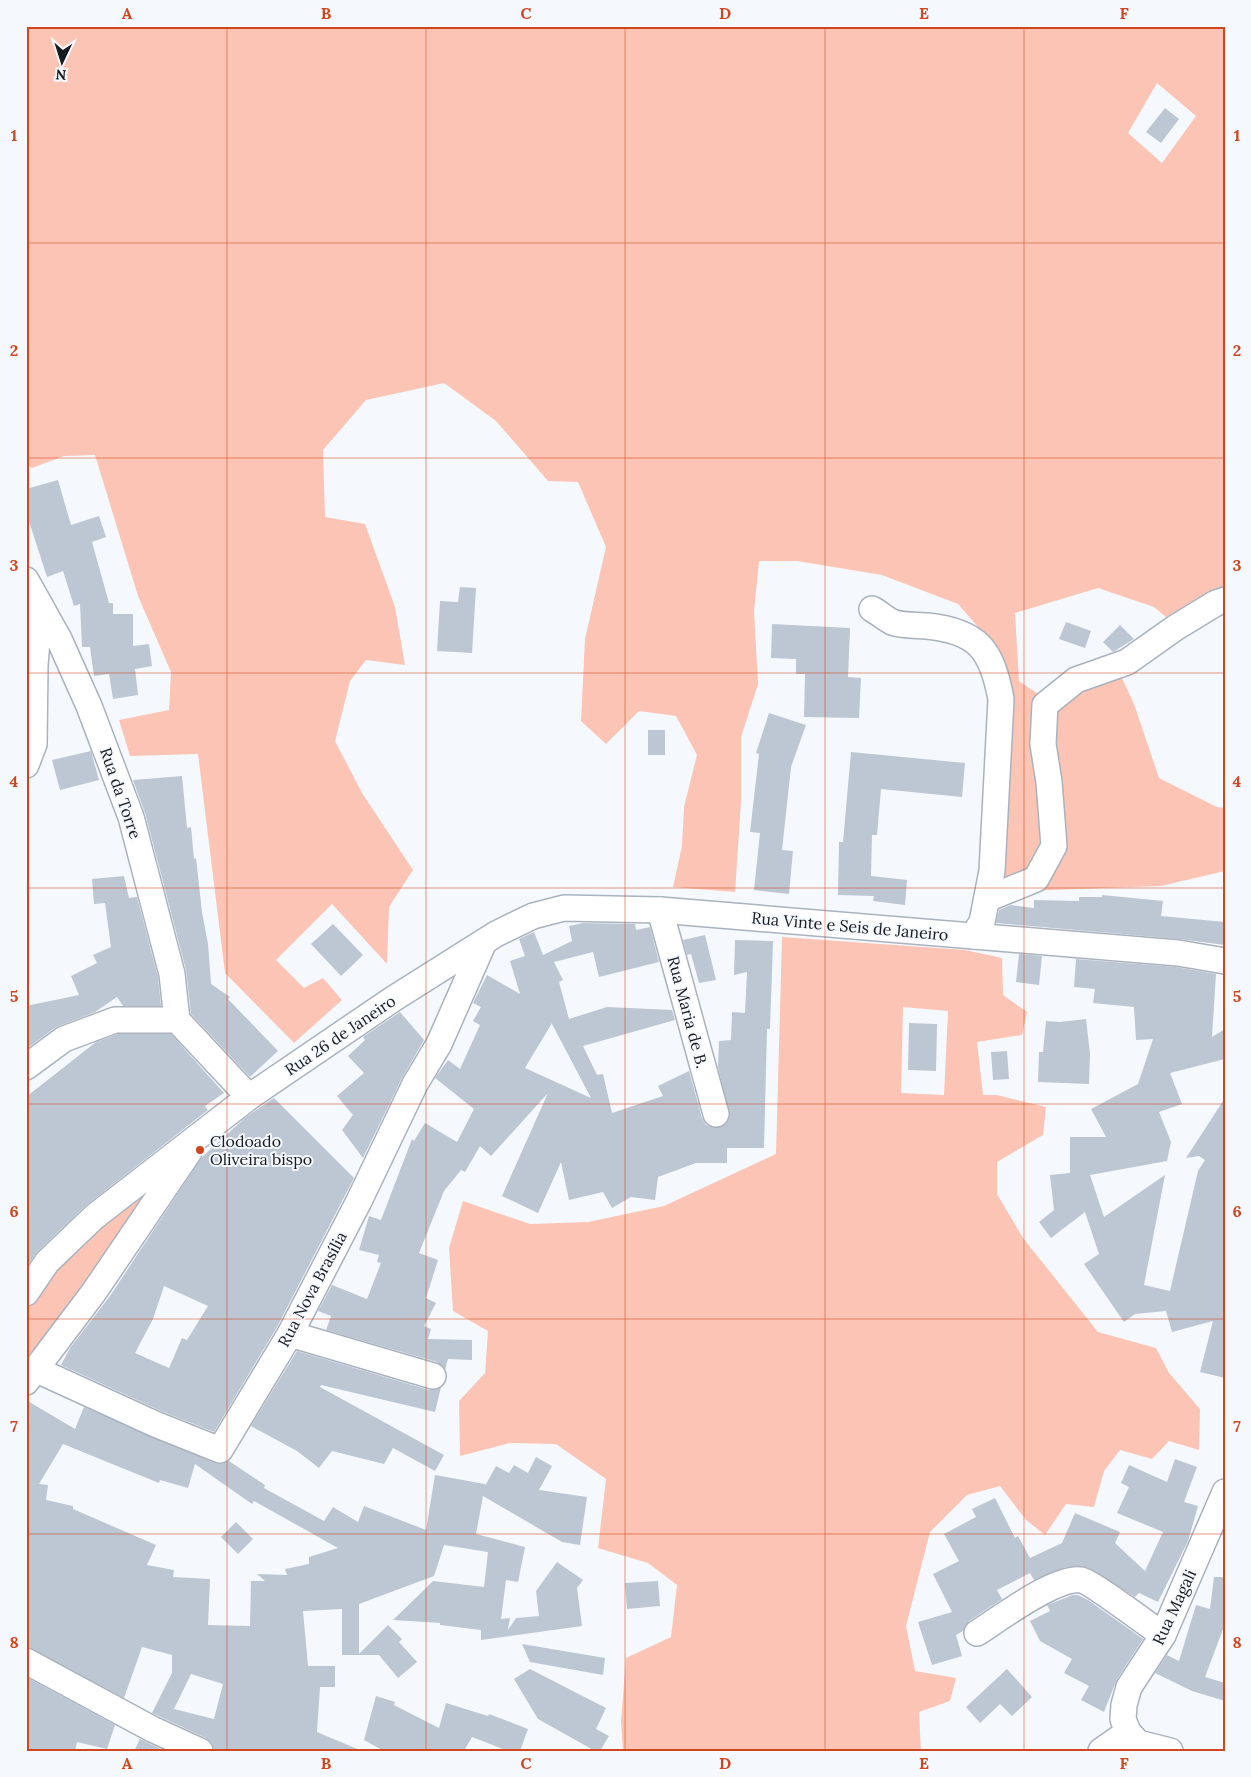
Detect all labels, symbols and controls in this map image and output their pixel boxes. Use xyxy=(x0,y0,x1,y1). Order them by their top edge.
text: A xyxy=(122,3,133,23)
text: B xyxy=(321,3,332,23)
text: C xyxy=(520,3,532,23)
text: D xyxy=(719,3,731,23)
text: E xyxy=(919,3,929,23)
text: F xyxy=(1119,3,1129,23)
north arrow xyxy=(38,38,88,88)
text: N xyxy=(55,66,67,84)
text: 1 xyxy=(11,125,17,145)
text: 1 xyxy=(1234,125,1240,145)
text: 2 xyxy=(10,340,18,360)
text: 2 xyxy=(1233,340,1241,360)
text: 3 xyxy=(10,555,19,575)
text: 3 xyxy=(1233,555,1242,575)
street label: Rua da Torre xyxy=(96,745,146,842)
text: 4 xyxy=(10,771,19,791)
text: 4 xyxy=(1233,771,1242,791)
street label: Rua Vinte e Seis de Janeiro xyxy=(751,907,949,945)
street label: Rua Maria de B. xyxy=(663,954,713,1070)
text: 5 xyxy=(10,986,19,1006)
text: 5 xyxy=(1233,986,1242,1006)
street label: Rua 26 de Janeiro xyxy=(281,990,399,1080)
place label: Clodoado Oliveira bispo xyxy=(210,1131,312,1169)
marker: Clodoado Oliveira bispo xyxy=(194,1144,206,1156)
text: 6 xyxy=(9,1201,19,1221)
text: 6 xyxy=(1232,1201,1242,1221)
street label: Rua Nova Brasília xyxy=(273,1228,351,1350)
text: 7 xyxy=(10,1416,18,1436)
text: 7 xyxy=(1233,1416,1241,1436)
street label: Rua Magali xyxy=(1148,1566,1200,1648)
text: 8 xyxy=(9,1632,19,1652)
text: 8 xyxy=(1232,1632,1242,1652)
text: A xyxy=(122,1753,133,1773)
text: B xyxy=(321,1753,332,1773)
text: C xyxy=(520,1753,532,1773)
text: D xyxy=(719,1753,731,1773)
text: E xyxy=(919,1753,929,1773)
text: F xyxy=(1119,1753,1129,1773)

